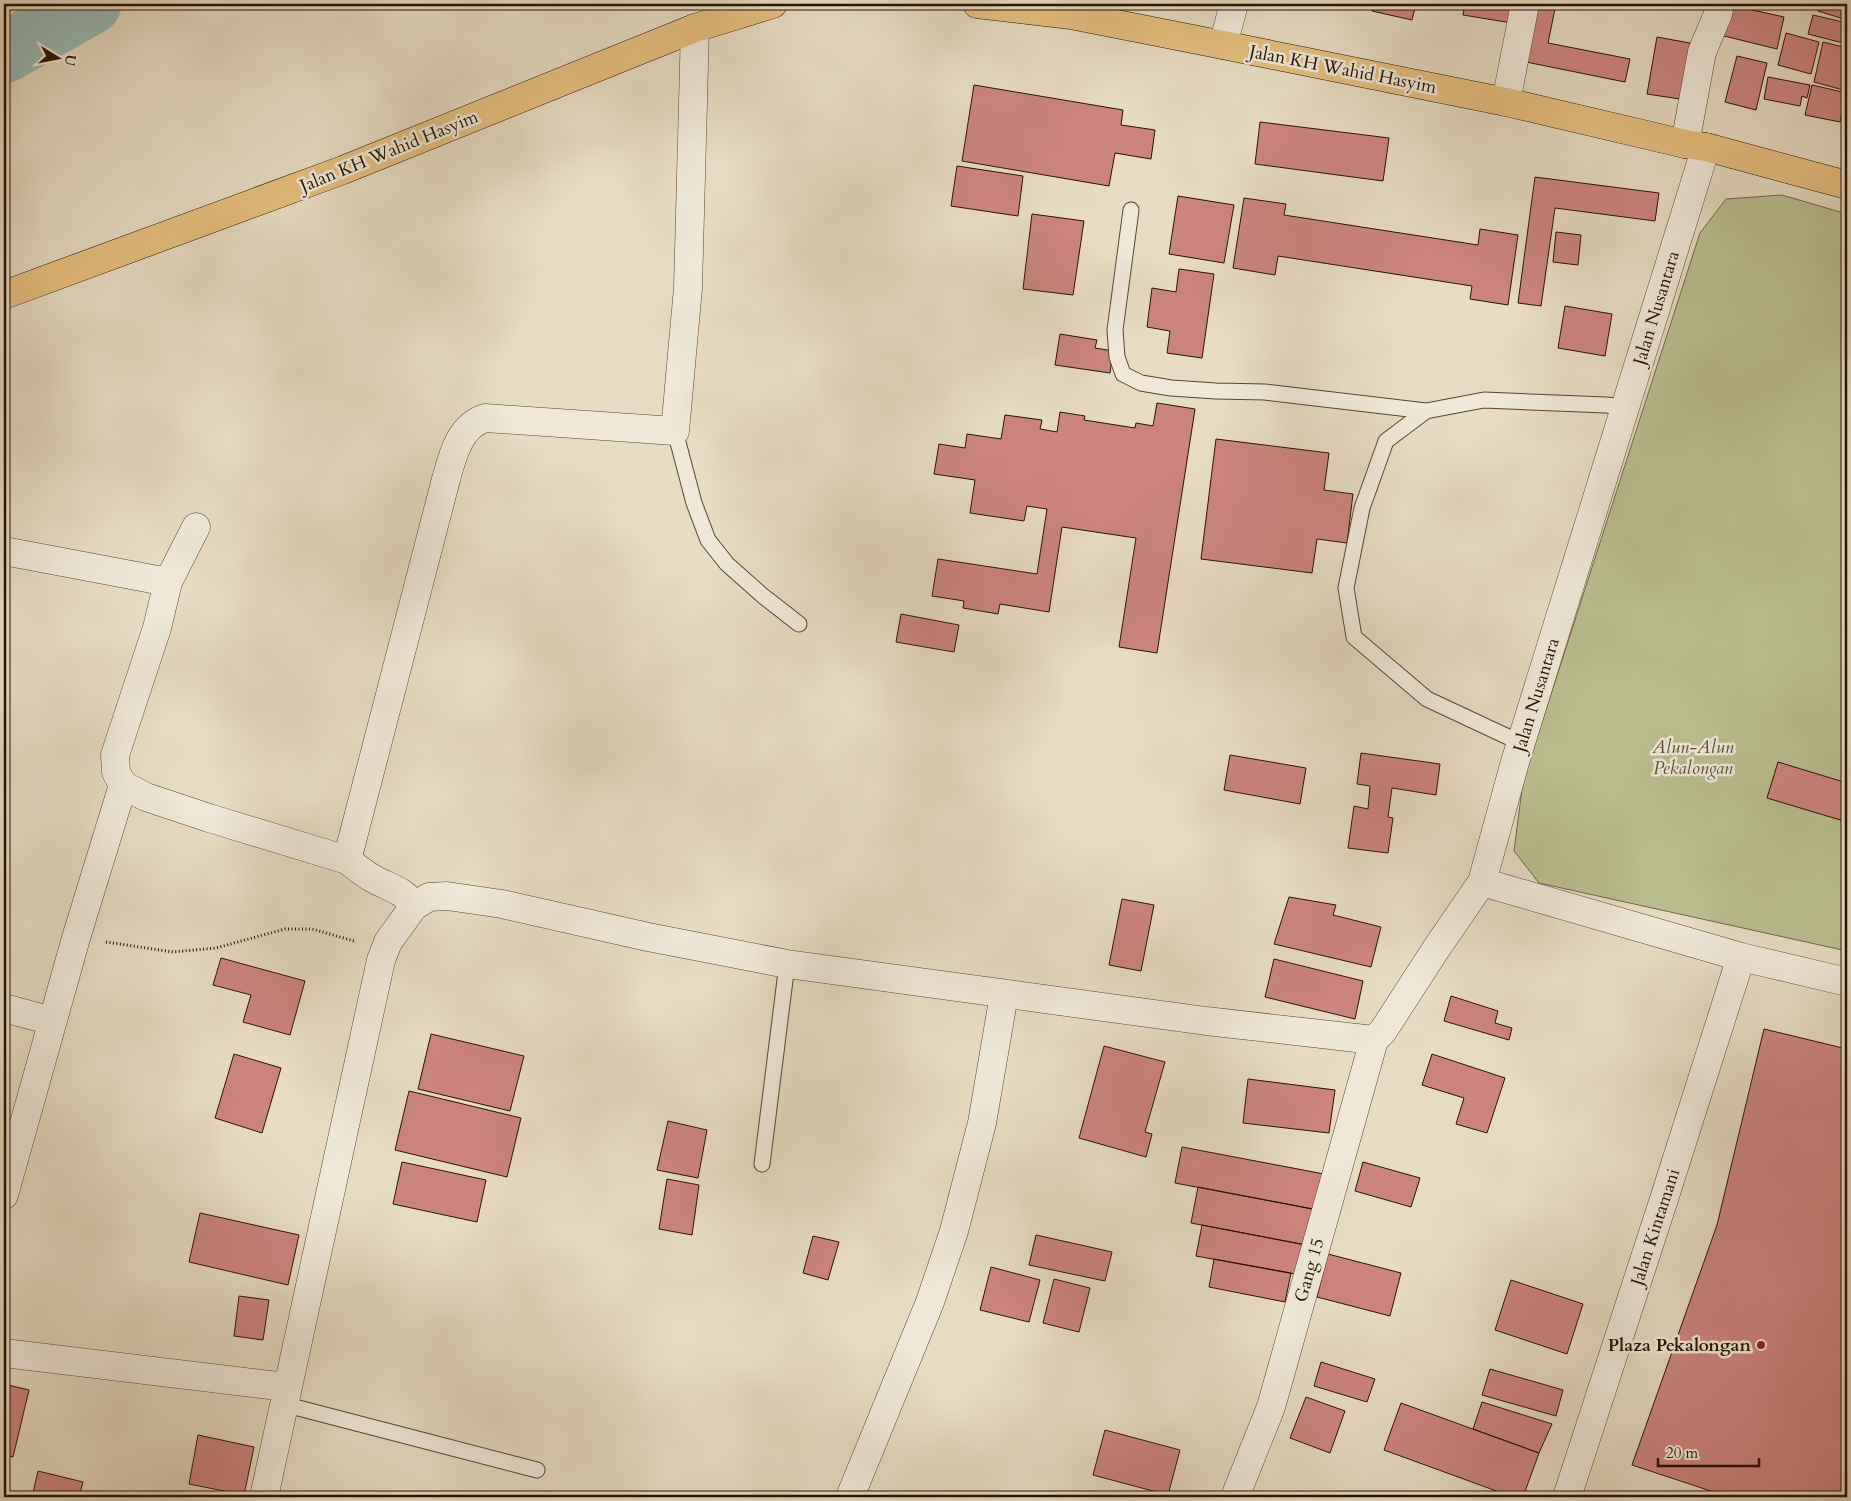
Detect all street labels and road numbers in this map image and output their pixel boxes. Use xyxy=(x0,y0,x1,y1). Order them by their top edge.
street label: Jalan KH Wahid Hasyim xyxy=(1244,38,1439,100)
street label: Jalan KH Wahid Hasyim xyxy=(294,104,483,200)
street label: Jalan Nusantara xyxy=(1626,248,1686,371)
street label: Jalan Nusantara xyxy=(1506,635,1566,758)
street label: Jalan Kintamani xyxy=(1624,1165,1686,1292)
street label: Gang 15 xyxy=(1288,1235,1331,1305)

